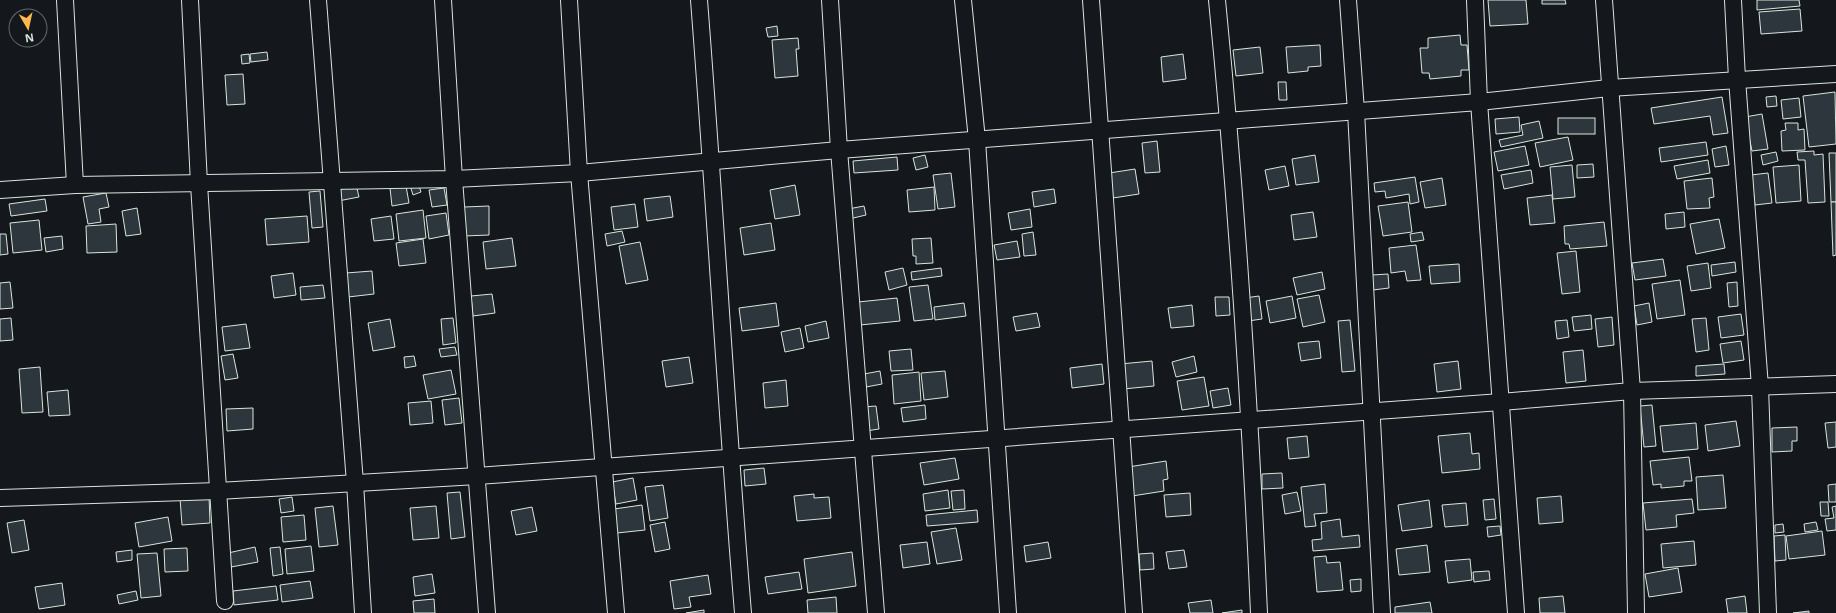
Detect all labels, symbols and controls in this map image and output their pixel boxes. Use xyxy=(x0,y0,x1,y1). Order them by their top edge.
north arrow xyxy=(8,8,48,48)
text: N xyxy=(24,30,35,46)

